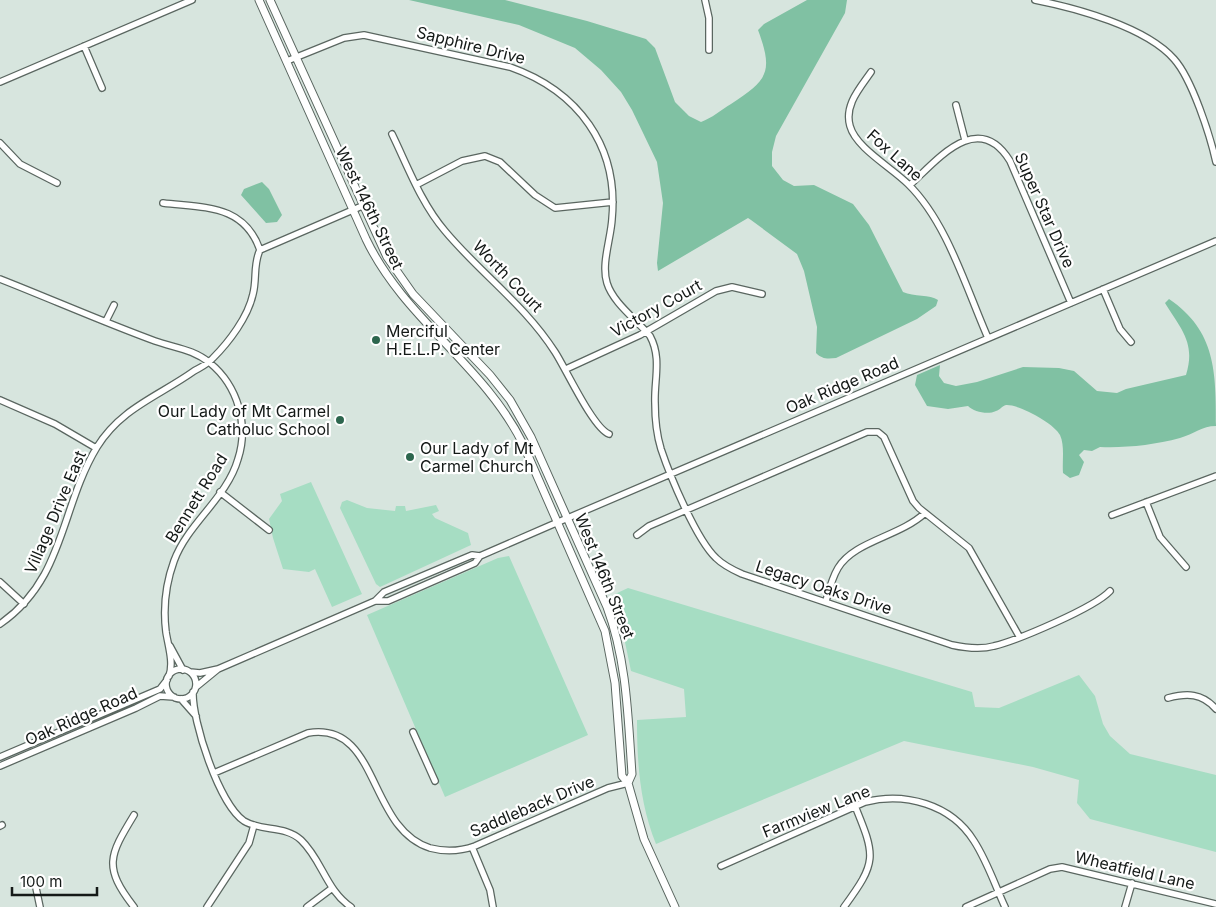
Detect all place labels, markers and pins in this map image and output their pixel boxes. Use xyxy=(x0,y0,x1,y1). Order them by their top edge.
place label: Merciful H.E.L.P. Center xyxy=(386,321,500,359)
marker: Merciful H.E.L.P. Center xyxy=(370,334,382,346)
place label: Our Lady of Mt Carmel Catholuc School xyxy=(158,401,330,439)
marker: Our Lady of Mt Carmel Catholuc School xyxy=(334,414,346,426)
place label: Our Lady of Mt Carmel Church xyxy=(420,438,534,476)
marker: Our Lady of Mt Carmel Church xyxy=(404,451,416,463)

